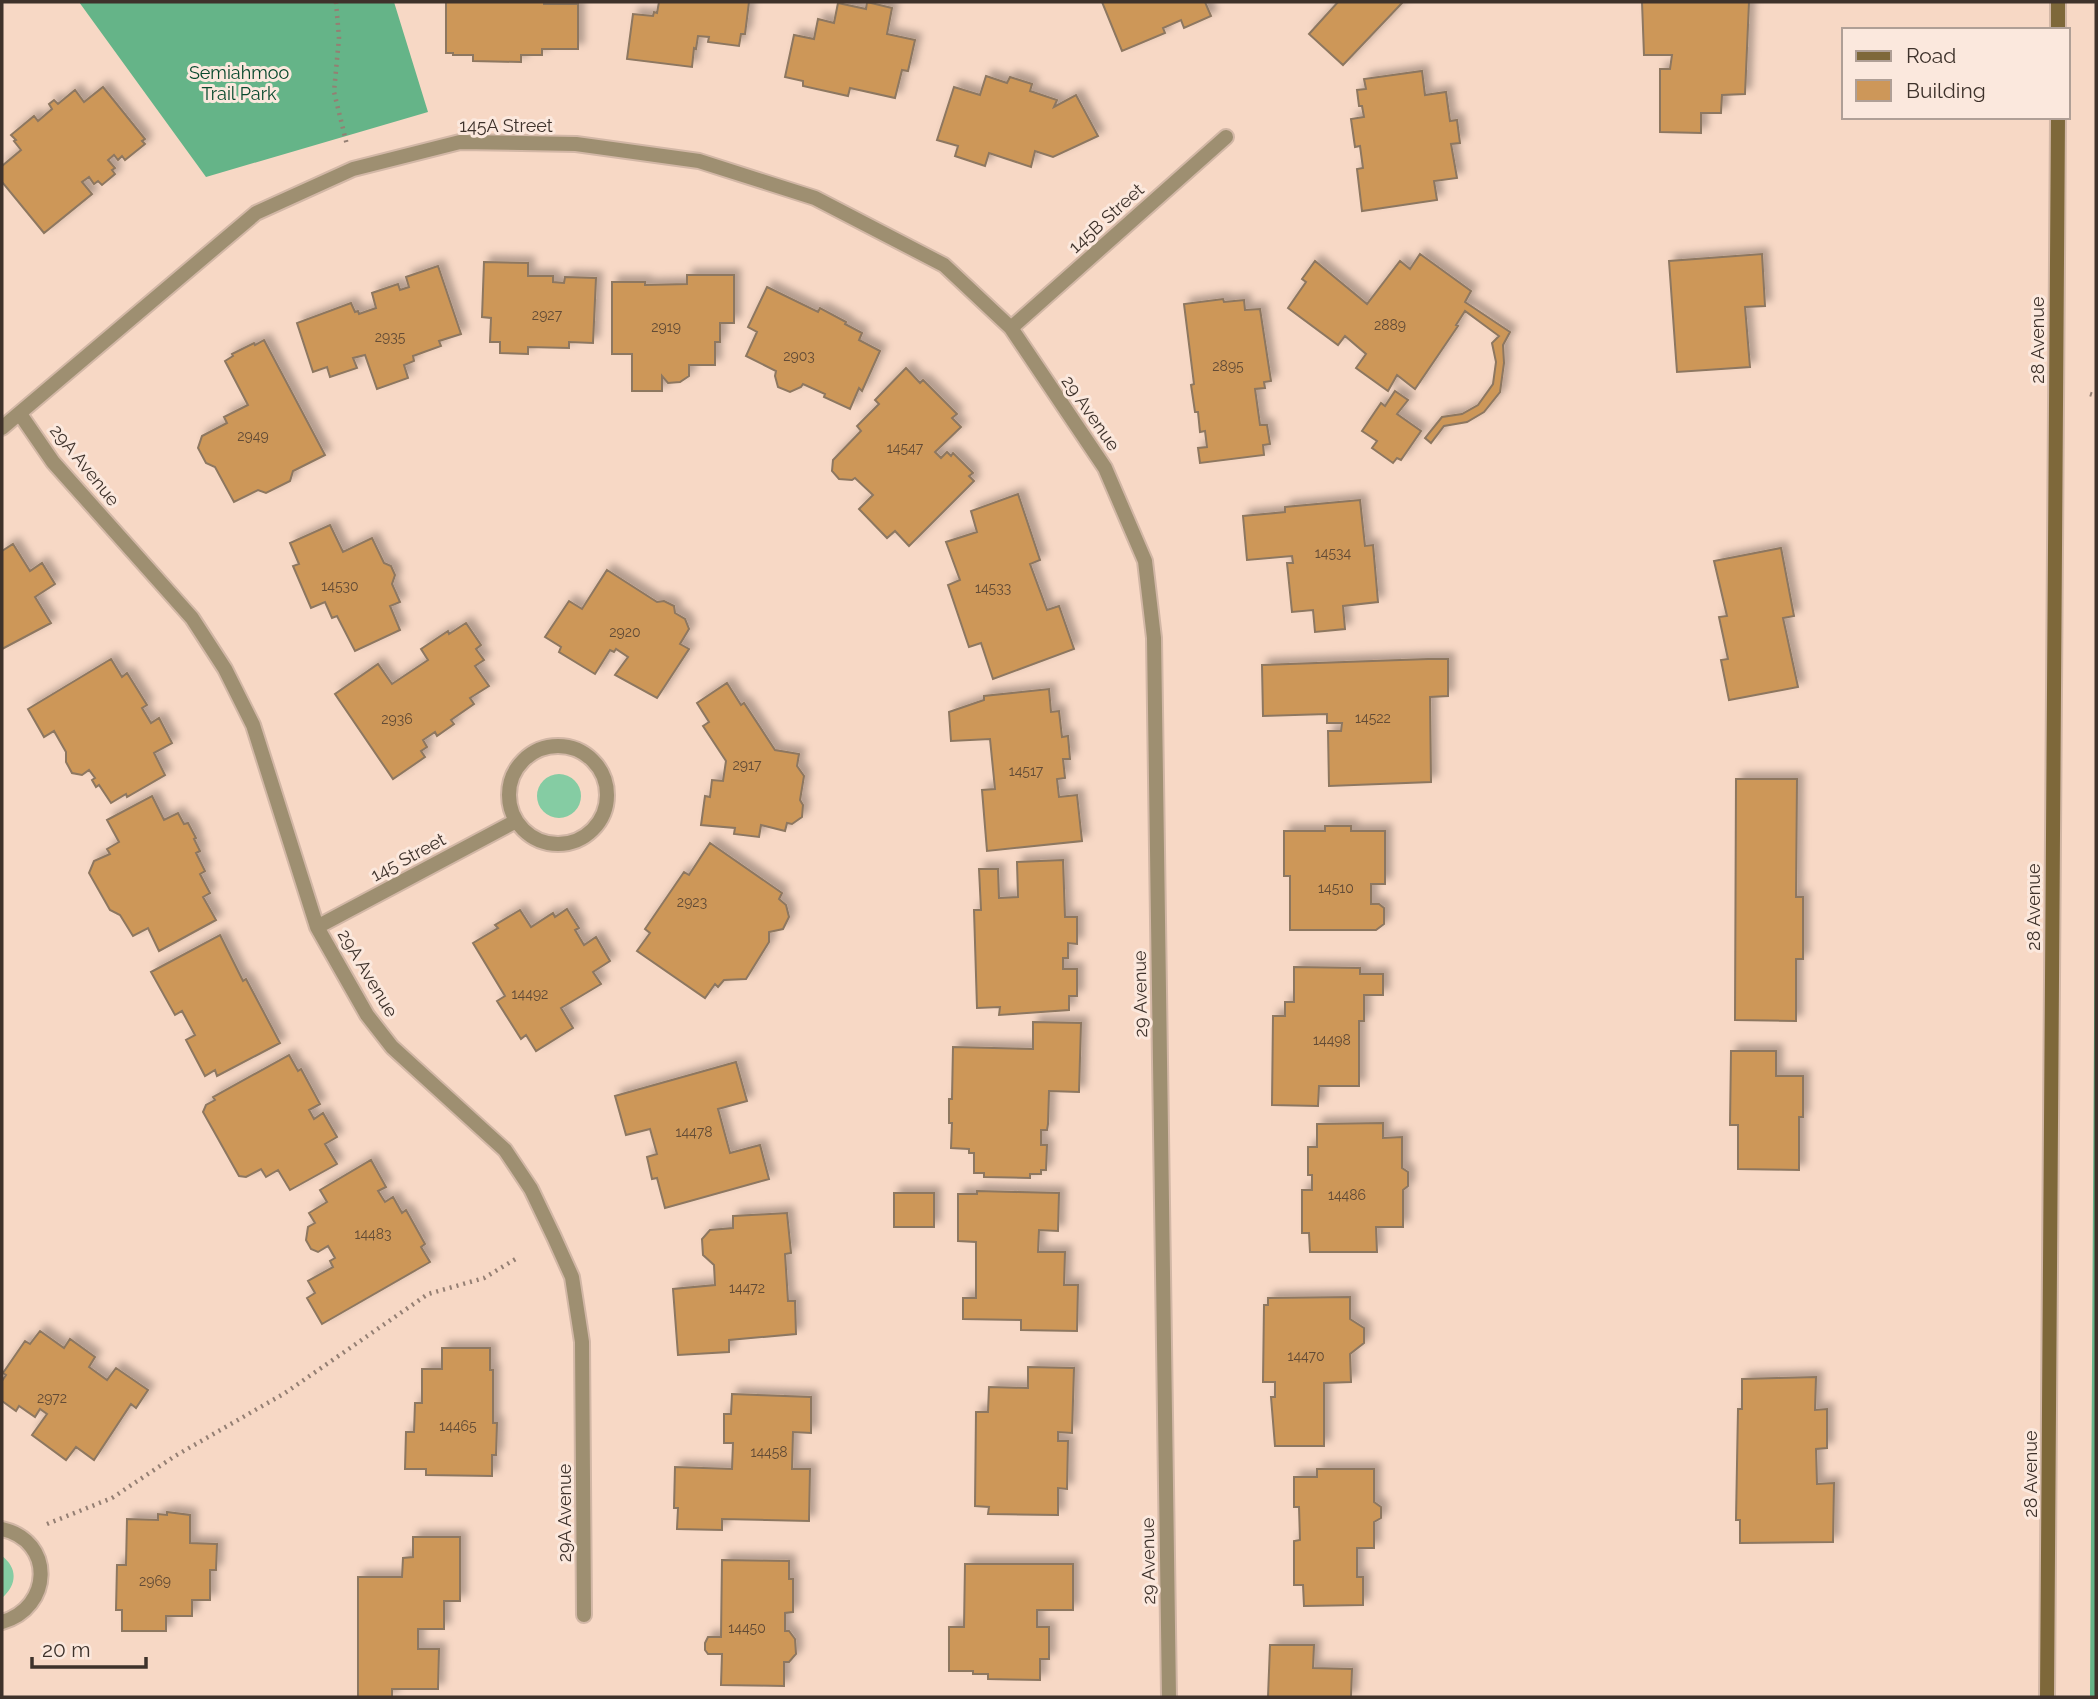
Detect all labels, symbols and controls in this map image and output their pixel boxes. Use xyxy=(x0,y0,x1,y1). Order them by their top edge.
legend xyxy=(1842,28,2070,119)
text: Road xyxy=(1906,43,1956,68)
park label: Semiahmoo Trail Park xyxy=(189,62,289,104)
text: Building xyxy=(1906,78,1986,103)
street label: 145A Street xyxy=(459,115,553,136)
street label: 145B Street xyxy=(1064,179,1148,257)
street label: 28 Avenue xyxy=(2027,296,2048,384)
house number: 2927 xyxy=(532,307,563,323)
house number: 2889 xyxy=(1374,317,1406,333)
house number: 2919 xyxy=(651,319,681,335)
house number: 2935 xyxy=(375,329,406,345)
house number: 2903 xyxy=(783,348,815,364)
house number: 2895 xyxy=(1212,358,1244,374)
street label: 29 Avenue xyxy=(1057,371,1125,455)
street label: 29A Avenue xyxy=(46,420,124,510)
house number: 2949 xyxy=(237,428,269,444)
house number: 14547 xyxy=(887,440,924,456)
house number: 14534 xyxy=(1315,545,1352,561)
house number: 14530 xyxy=(321,578,359,594)
house number: 14533 xyxy=(975,580,1011,596)
house number: 2920 xyxy=(609,624,641,640)
house number: 14522 xyxy=(1355,710,1391,726)
house number: 2936 xyxy=(381,711,413,727)
house number: 2917 xyxy=(733,757,762,773)
house number: 14517 xyxy=(1009,763,1044,779)
street label: 145 Street xyxy=(367,829,449,885)
street label: 28 Avenue xyxy=(2023,863,2044,951)
house number: 14510 xyxy=(1318,880,1354,896)
house number: 2923 xyxy=(677,894,707,910)
street label: 29A Avenue xyxy=(334,925,403,1021)
street label: 29 Avenue xyxy=(1129,950,1151,1038)
house number: 14492 xyxy=(512,986,548,1002)
house number: 14498 xyxy=(1313,1032,1351,1048)
house number: 14478 xyxy=(675,1124,713,1140)
house number: 14486 xyxy=(1328,1187,1366,1203)
house number: 14483 xyxy=(354,1226,392,1242)
house number: 14472 xyxy=(729,1280,765,1296)
house number: 14470 xyxy=(1287,1348,1325,1364)
house number: 2972 xyxy=(37,1390,67,1406)
house number: 14465 xyxy=(439,1418,477,1434)
street label: 28 Avenue xyxy=(2020,1430,2041,1518)
house number: 14458 xyxy=(750,1444,788,1460)
street label: 29A Avenue xyxy=(554,1463,575,1562)
street label: 29 Avenue xyxy=(1137,1517,1159,1605)
house number: 2969 xyxy=(139,1573,171,1589)
house number: 14450 xyxy=(728,1620,766,1636)
scale bar xyxy=(32,1626,145,1670)
text: 20 m xyxy=(42,1637,90,1662)

